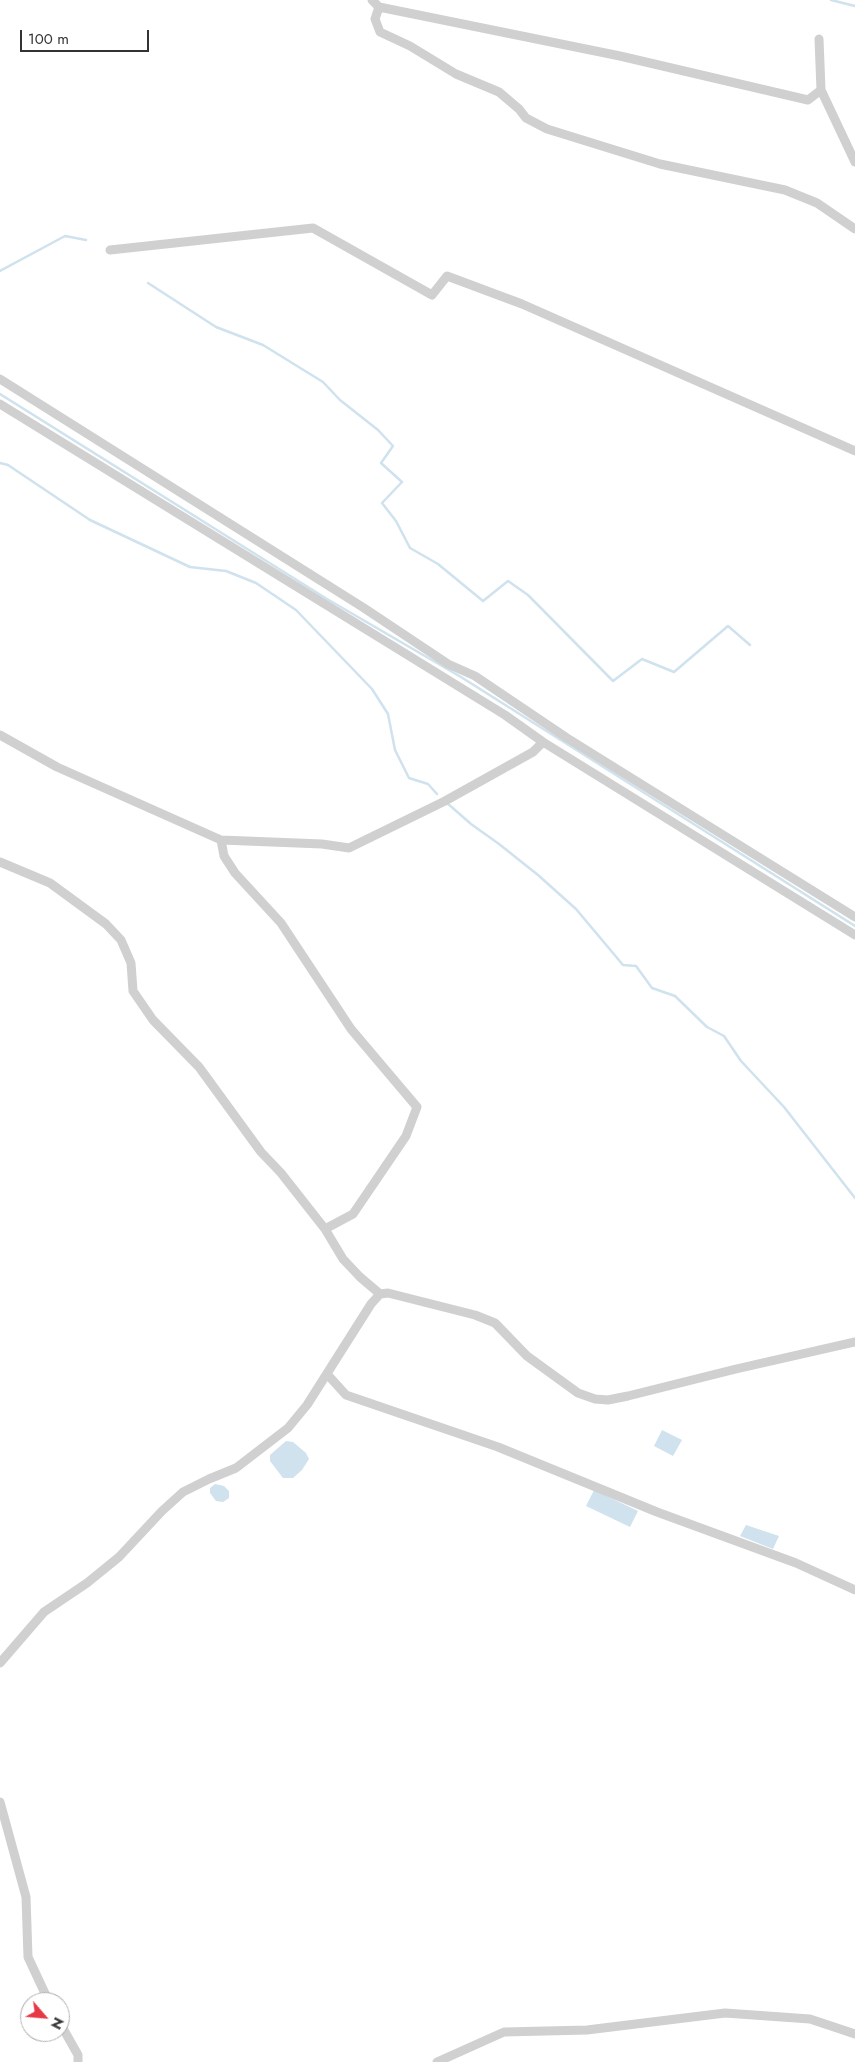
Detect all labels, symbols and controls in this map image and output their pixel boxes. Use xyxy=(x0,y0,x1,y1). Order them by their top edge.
scale bar xyxy=(22,20,151,52)
text: 100 m xyxy=(28,28,69,50)
north arrow xyxy=(20,1992,70,2042)
text: N xyxy=(46,2014,69,2033)

